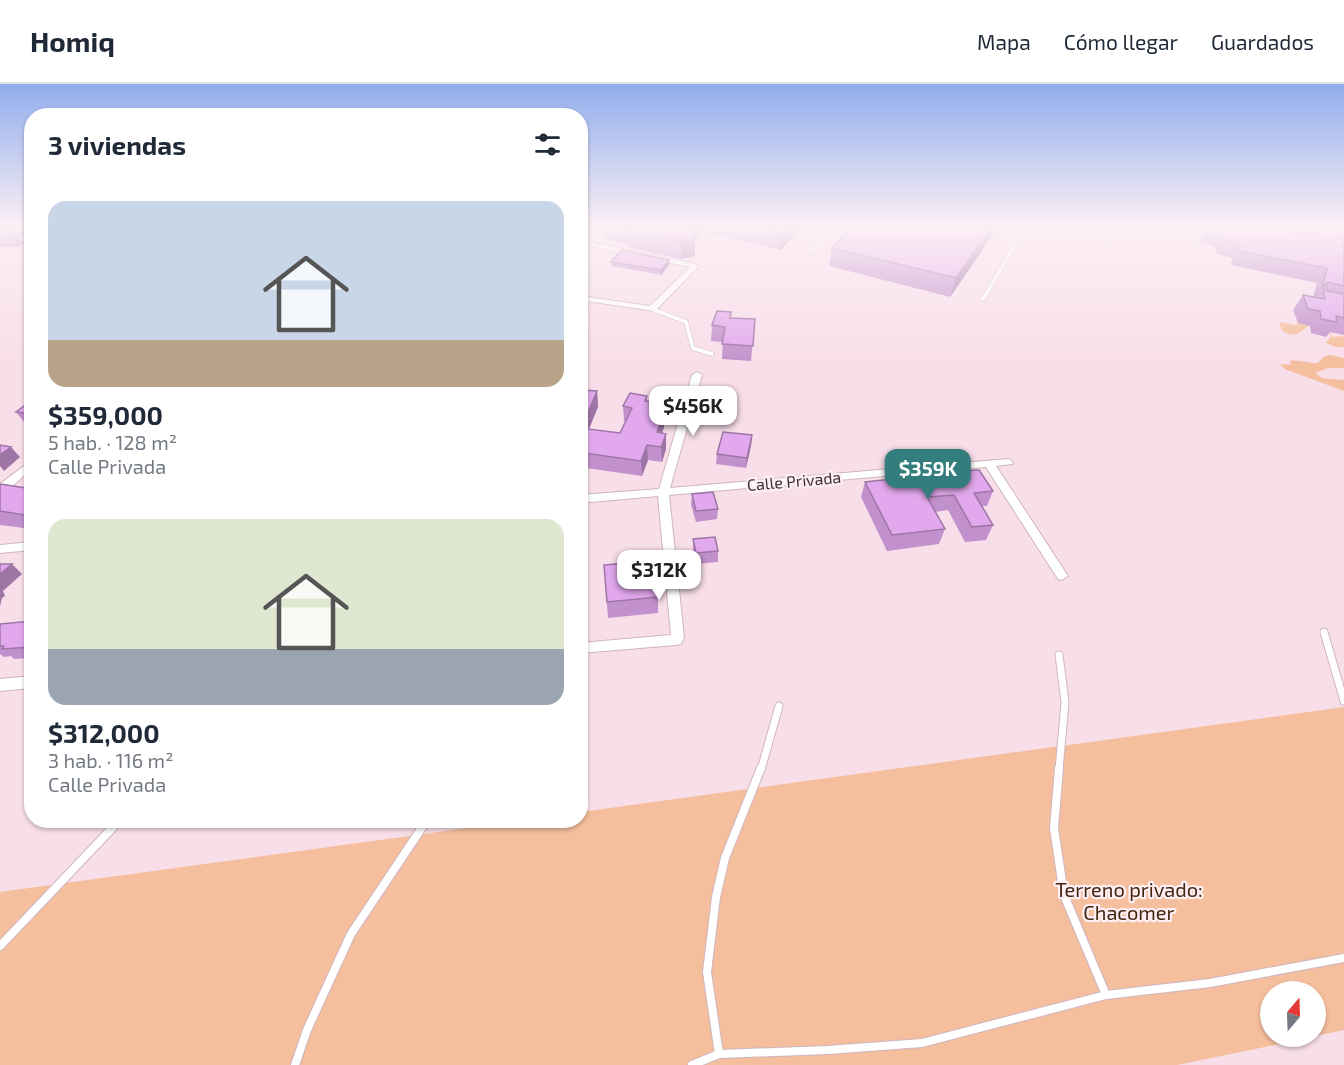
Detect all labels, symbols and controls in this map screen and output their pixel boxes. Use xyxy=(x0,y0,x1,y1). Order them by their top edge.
text: Homiq xyxy=(30,24,115,58)
text: Mapa xyxy=(977,29,1031,54)
text: Cómo llegar xyxy=(1064,29,1178,54)
text: Guardados xyxy=(1211,29,1314,54)
icon: filters xyxy=(531,128,564,161)
text: 3 viviendas xyxy=(48,129,186,160)
icon: home xyxy=(252,240,360,348)
pin: $456K xyxy=(651,386,735,437)
text: $456K xyxy=(663,393,723,417)
text: $359,000 xyxy=(48,399,163,430)
text: 5 hab. · 128 m² xyxy=(48,430,177,454)
pin: $359K xyxy=(886,449,970,500)
text: Calle Privada xyxy=(48,454,166,478)
text: $359K xyxy=(899,456,957,480)
street label: Calle Privada xyxy=(746,467,842,494)
pin: $312K xyxy=(617,550,701,601)
text: $312K xyxy=(631,557,687,581)
icon: home xyxy=(252,558,360,666)
text: $312,000 xyxy=(48,717,160,748)
text: 3 hab. · 116 m² xyxy=(48,748,173,772)
text: Calle Privada xyxy=(48,772,166,796)
park label: Terreno privado: Chacomer xyxy=(1055,877,1203,924)
north arrow xyxy=(1260,981,1326,1047)
map controls xyxy=(1260,981,1326,1047)

